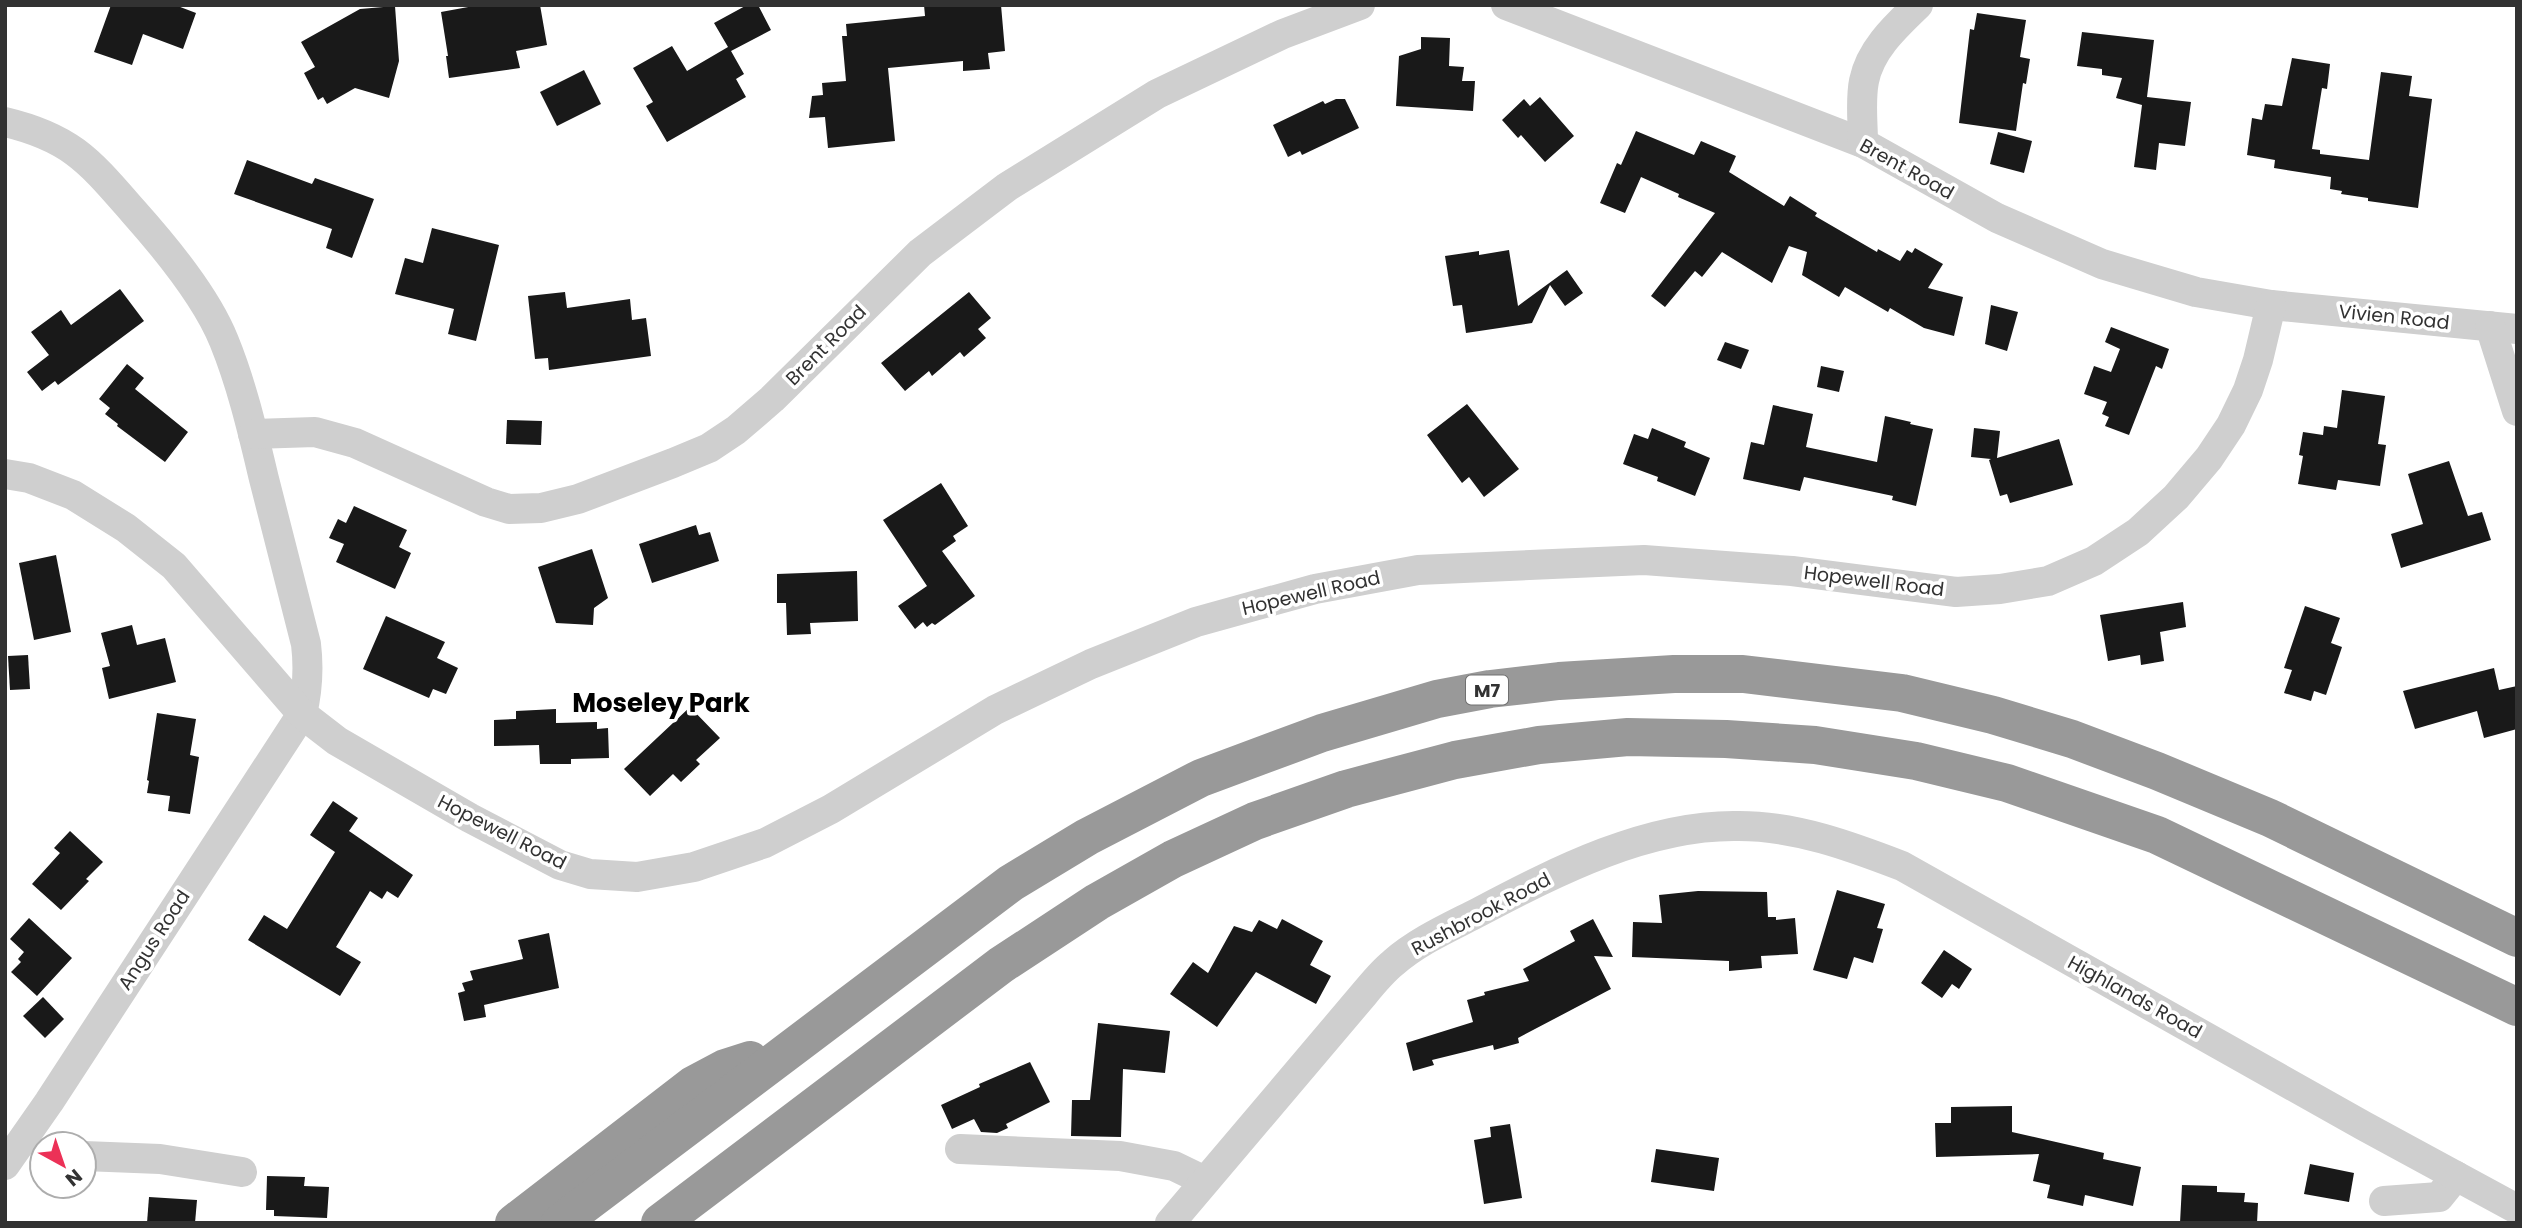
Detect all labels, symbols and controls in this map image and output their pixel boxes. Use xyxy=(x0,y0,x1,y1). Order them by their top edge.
street label: Brent Road xyxy=(1855,132,1959,206)
street label: Vivien Road xyxy=(2337,298,2451,336)
street label: Brent Road xyxy=(780,299,872,391)
street label: Hopewell Road xyxy=(1802,559,1946,603)
street label: Hopewell Road xyxy=(1239,564,1383,622)
road number: M7 xyxy=(1466,676,1508,704)
district label: Moseley Park xyxy=(572,685,750,721)
street label: Hopewell Road xyxy=(433,788,571,876)
street label: Rushbrook Road xyxy=(1407,866,1555,962)
street label: Angus Road xyxy=(112,885,196,995)
street label: Highlands Road xyxy=(2063,949,2207,1045)
north arrow xyxy=(28,1130,98,1200)
text: N xyxy=(59,1163,88,1193)

